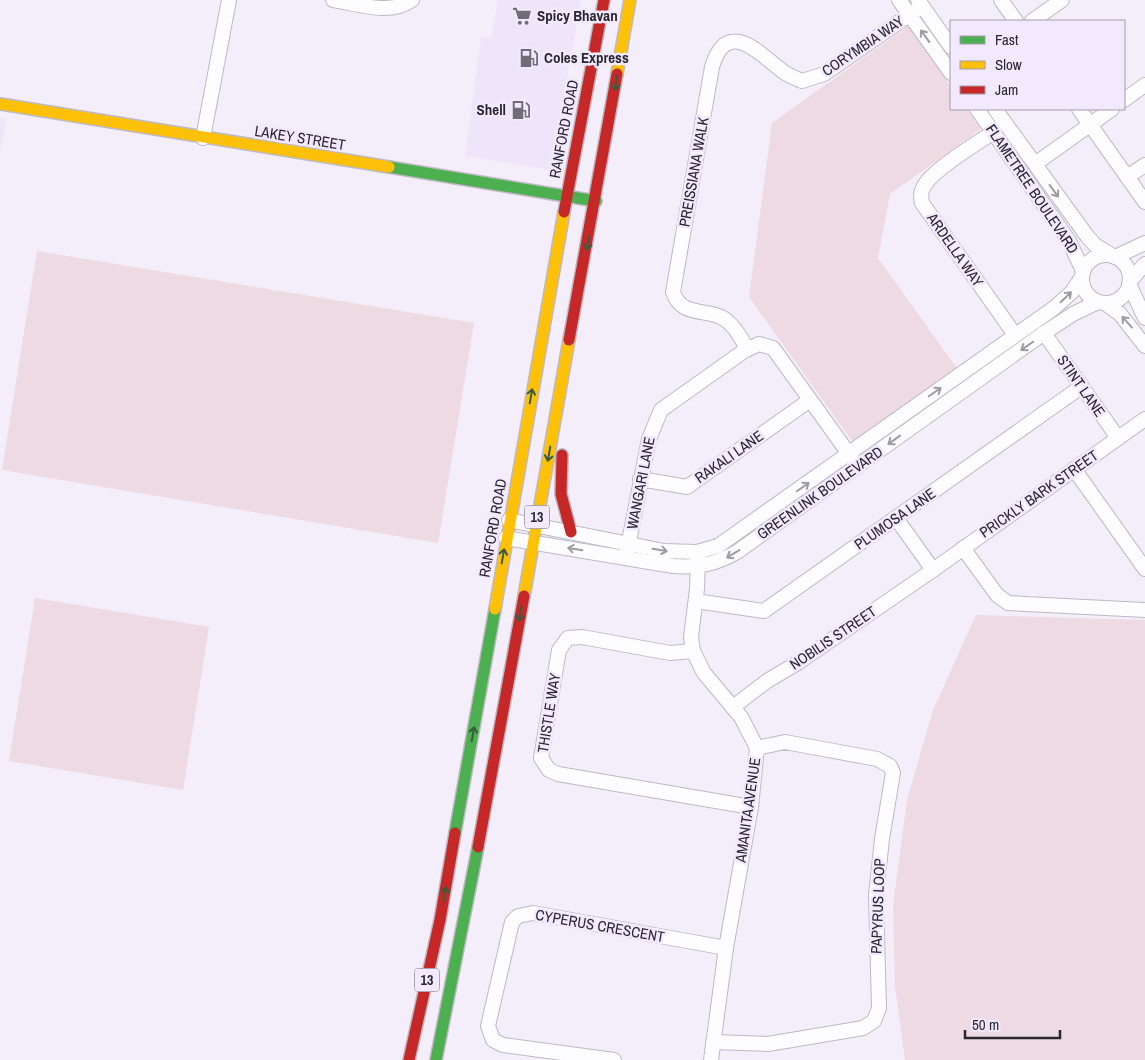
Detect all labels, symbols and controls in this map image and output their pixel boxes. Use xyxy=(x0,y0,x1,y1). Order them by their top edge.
supermarket icon: Spicy Bhavan xyxy=(511,5,533,27)
place label: Spicy Bhavan xyxy=(537,5,618,26)
street label: CORYMBIA WAY xyxy=(818,10,909,81)
legend xyxy=(950,20,1125,110)
text: Fast xyxy=(995,29,1019,50)
one-way arrow xyxy=(920,30,930,44)
fuel station icon: Coles Express xyxy=(518,47,540,69)
place label: Coles Express xyxy=(544,47,629,68)
text: Slow xyxy=(995,54,1022,75)
one-way arrow xyxy=(611,74,621,90)
street label: RANFORD ROAD xyxy=(544,78,583,180)
text: Jam xyxy=(995,79,1018,100)
place label: Shell xyxy=(477,99,506,120)
fuel station icon: Shell xyxy=(510,99,532,121)
street label: PREISSIANA WALK xyxy=(674,115,714,228)
street label: LAKEY STREET xyxy=(253,120,347,155)
street label: FLAMETREE BOULEVARD xyxy=(981,120,1084,258)
one-way arrow xyxy=(1049,184,1059,198)
street label: ARDELLA WAY xyxy=(922,208,989,291)
one-way arrow xyxy=(583,234,592,250)
one-way arrow xyxy=(1060,291,1073,303)
one-way arrow xyxy=(1121,316,1133,329)
one-way arrow xyxy=(1021,340,1034,351)
street label: STINT LANE xyxy=(1052,351,1110,421)
one-way arrow xyxy=(928,387,942,397)
one-way arrow xyxy=(527,389,537,405)
street label: RAKALI LANE xyxy=(690,425,767,488)
street label: WANGARI LANE xyxy=(621,435,660,531)
one-way arrow xyxy=(888,435,902,445)
street label: GREENLINK BOULEVARD xyxy=(752,441,887,544)
street label: PRICKLY BARK STREET xyxy=(975,444,1103,542)
one-way arrow xyxy=(544,446,553,462)
street label: RANFORD ROAD xyxy=(474,477,512,579)
one-way arrow xyxy=(796,482,810,492)
street label: PLUMOSA LANE xyxy=(850,483,940,554)
road number: 13 xyxy=(524,506,550,528)
one-way arrow xyxy=(567,543,583,553)
one-way arrow xyxy=(652,546,668,556)
one-way arrow xyxy=(498,549,508,565)
one-way arrow xyxy=(727,549,741,559)
street label: NOBILIS STREET xyxy=(785,601,881,674)
one-way arrow xyxy=(515,606,525,622)
street label: THISTLE WAY xyxy=(532,671,565,754)
one-way arrow xyxy=(468,726,478,742)
street label: AMANITA AVENUE xyxy=(730,756,765,865)
street label: PAPYRUS LOOP xyxy=(865,858,890,954)
one-way arrow xyxy=(440,886,450,902)
street label: CYPERUS CRESCENT xyxy=(534,904,667,947)
road number: 13 xyxy=(414,968,440,992)
scale bar xyxy=(965,1008,1060,1040)
text: 50 m xyxy=(972,1014,999,1035)

